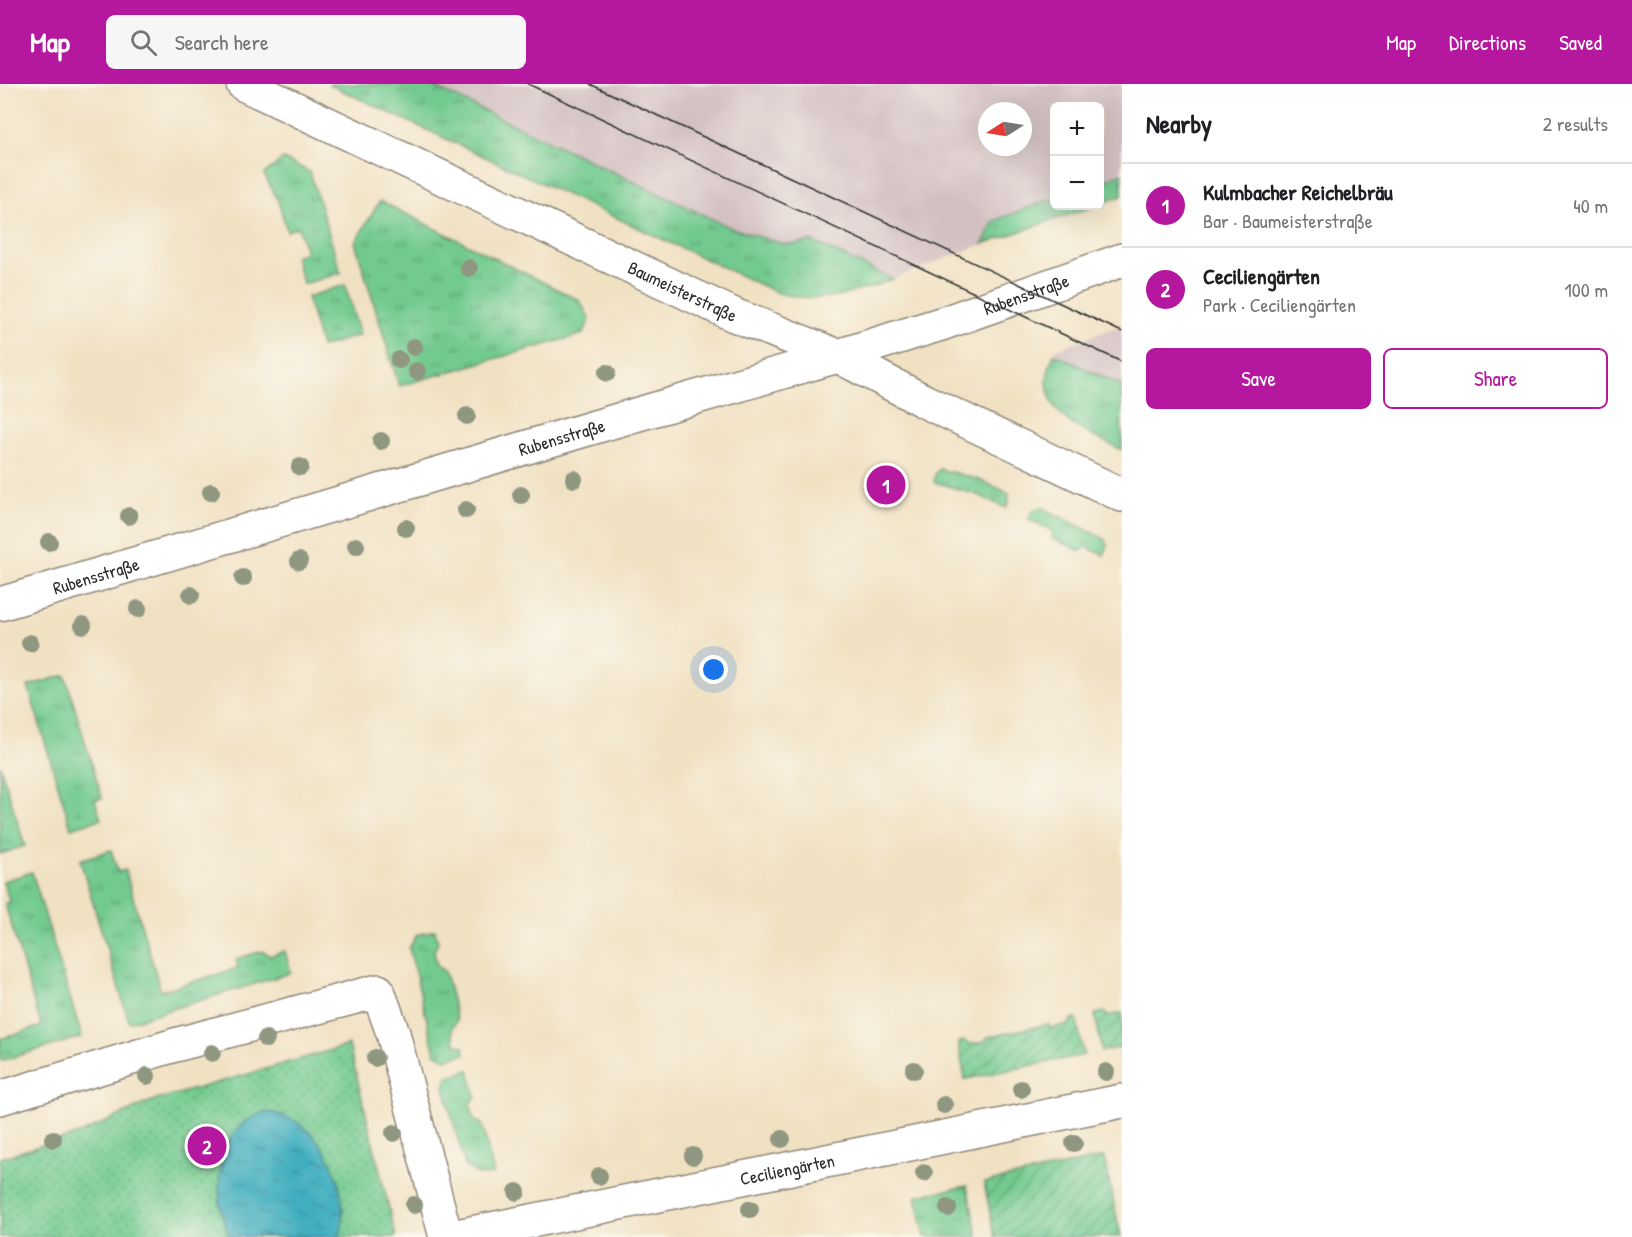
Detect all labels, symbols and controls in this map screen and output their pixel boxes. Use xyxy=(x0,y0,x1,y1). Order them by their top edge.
search box xyxy=(106,15,526,69)
text: Map xyxy=(30,23,70,61)
icon: search xyxy=(127,26,160,59)
text: Search here xyxy=(175,27,269,57)
text: Map xyxy=(1386,28,1416,57)
text: Directions xyxy=(1449,28,1526,57)
text: Saved xyxy=(1559,28,1602,57)
north arrow xyxy=(978,102,1032,156)
map controls xyxy=(1050,102,1104,210)
button: + xyxy=(1050,102,1104,156)
text: Nearby xyxy=(1146,106,1212,141)
text: 2 results xyxy=(1543,110,1608,137)
button: − xyxy=(1050,156,1104,210)
text: Kulmbacher Reichelbräu xyxy=(1203,177,1393,207)
text: 1 xyxy=(1162,192,1169,219)
text: 40 m xyxy=(1573,192,1608,219)
text: Bar · Baumeisterstraße xyxy=(1203,207,1373,234)
street label: Baumeisterstraße xyxy=(624,254,741,327)
text: Ceciliengärten xyxy=(1203,261,1320,291)
street label: Rubensstraße xyxy=(980,267,1072,321)
text: 2 xyxy=(1161,276,1170,303)
text: 100 m xyxy=(1565,276,1608,303)
text: Park · Ceciliengärten xyxy=(1203,291,1356,318)
button: Save xyxy=(1146,348,1371,409)
button: Share xyxy=(1383,348,1608,409)
street label: Rubensstraße xyxy=(515,412,608,461)
pin: 1 xyxy=(866,462,906,508)
street label: Rubensstraße xyxy=(50,551,142,600)
your location xyxy=(699,655,728,684)
pin: 2 xyxy=(188,1124,226,1168)
street label: Ceciliengärten xyxy=(738,1147,837,1191)

